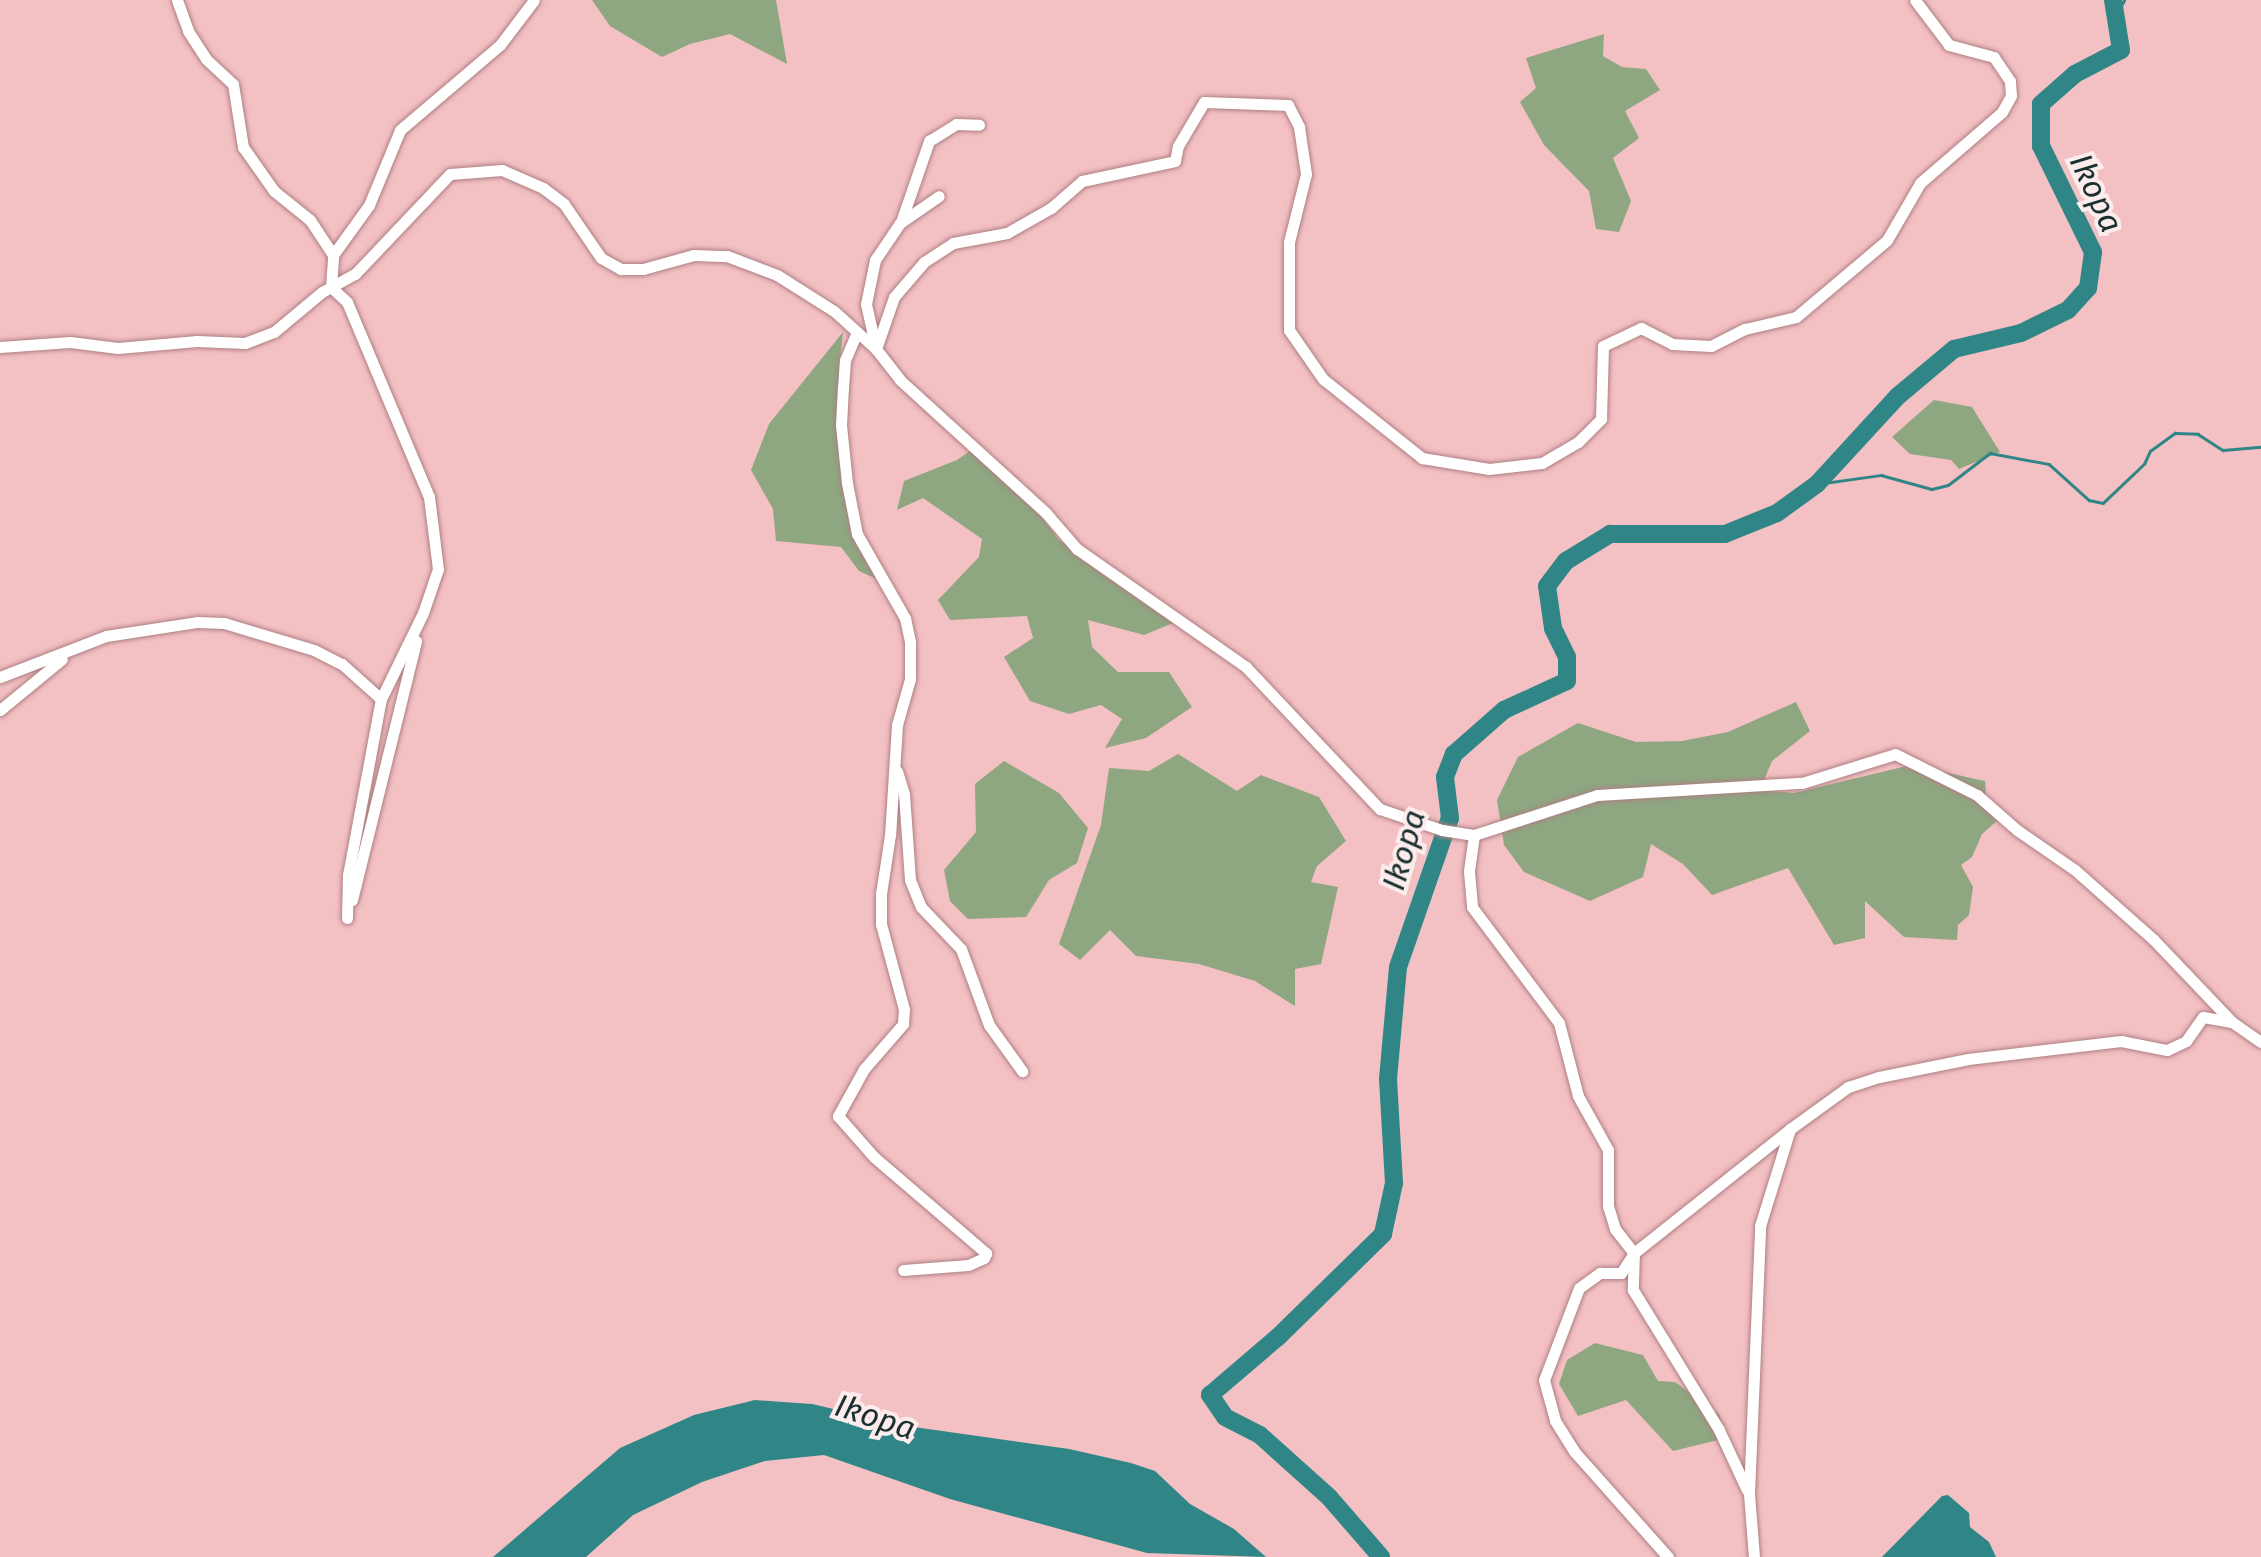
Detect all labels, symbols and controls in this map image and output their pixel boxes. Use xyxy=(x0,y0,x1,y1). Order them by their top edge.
water label: Ikopa xyxy=(2061,148,2131,238)
water label: Ikopa xyxy=(1374,805,1434,895)
water label: Ikopa xyxy=(830,1386,920,1448)

